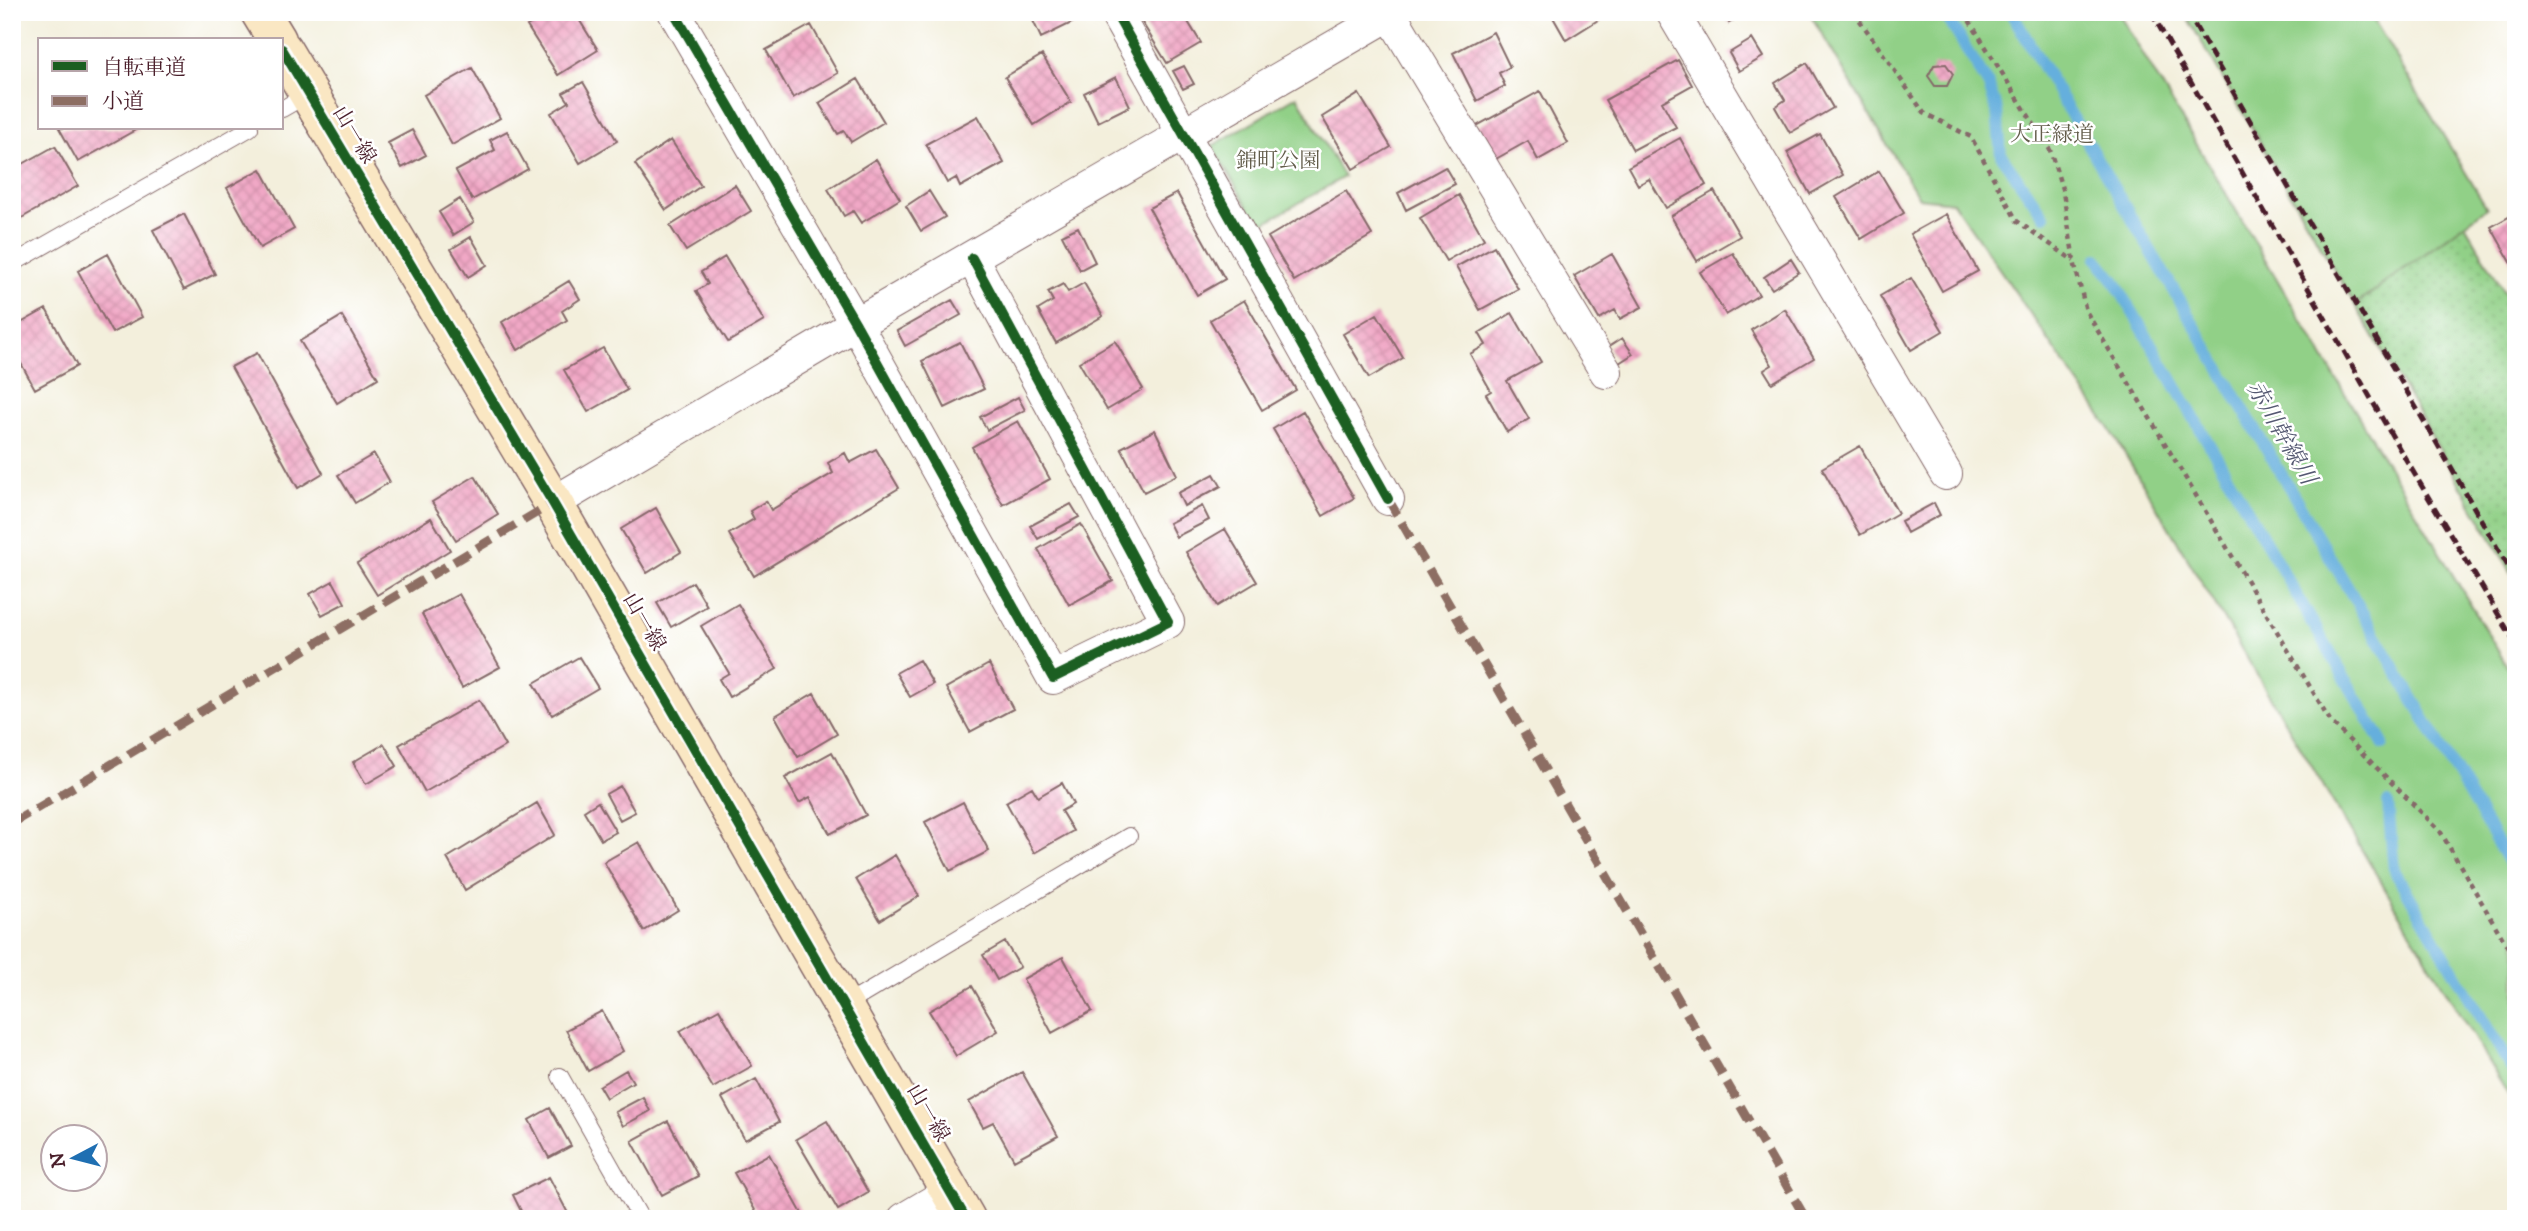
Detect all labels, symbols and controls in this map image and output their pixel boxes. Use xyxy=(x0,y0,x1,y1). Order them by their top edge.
legend xyxy=(38,38,284,130)
text: 自転車道 xyxy=(102,55,186,81)
text: 小道 xyxy=(102,89,144,115)
street label: 山一線 xyxy=(327,101,381,169)
park label: 大正緑道 xyxy=(2010,122,2094,148)
park label: 錦町公園 xyxy=(1236,148,1320,174)
water label: 赤川幹線川 xyxy=(2240,376,2324,493)
street label: 山一線 xyxy=(617,588,671,656)
street label: 山一線 xyxy=(901,1079,955,1147)
north arrow xyxy=(38,1122,108,1192)
text: N xyxy=(46,1150,71,1169)

